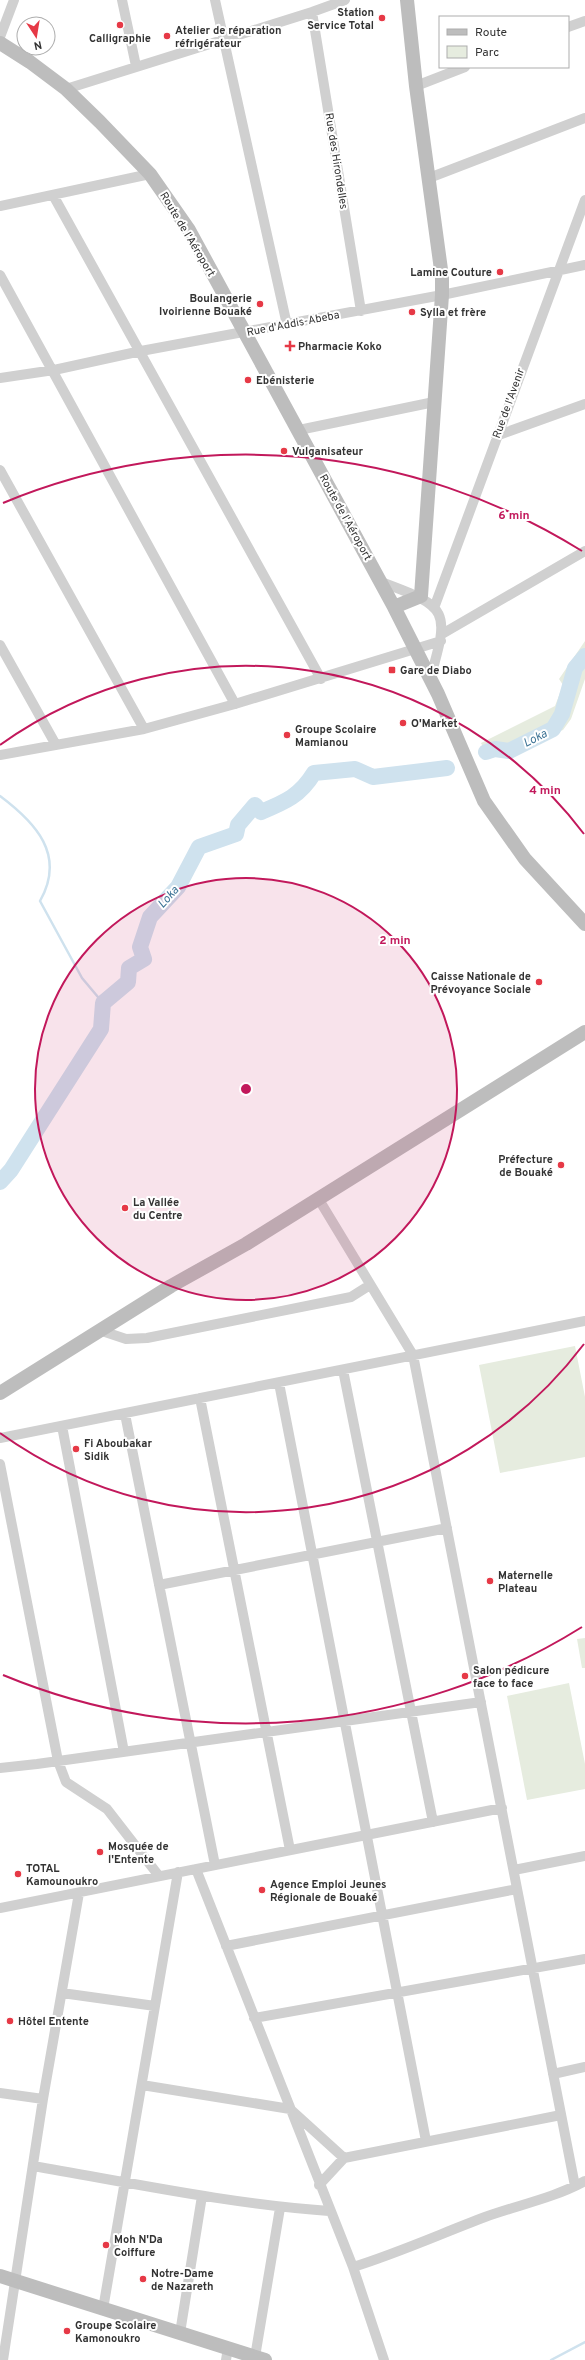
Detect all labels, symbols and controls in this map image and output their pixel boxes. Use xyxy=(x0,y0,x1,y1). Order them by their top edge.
place label: Station Service Total xyxy=(307,6,374,33)
marker: Station Service Total xyxy=(377,13,387,23)
north arrow xyxy=(16,16,56,56)
legend xyxy=(439,16,569,68)
marker: Calligraphie xyxy=(115,20,125,30)
place label: Atelier de réparation réfrigérateur xyxy=(175,24,281,51)
text: Route xyxy=(475,25,507,41)
marker: Atelier de réparation réfrigérateur xyxy=(162,31,172,41)
place label: Calligraphie xyxy=(89,32,151,46)
text: N xyxy=(33,37,43,52)
text: Parc xyxy=(475,45,499,61)
street label: Rue des Hirondelles xyxy=(321,112,351,210)
street label: Route de l'Aéroport xyxy=(156,190,218,279)
place label: Lamine Couture xyxy=(410,266,492,280)
marker: Lamine Couture xyxy=(495,267,505,277)
place label: Boulangerie Ivoirienne Bouaké xyxy=(159,292,252,319)
marker: Boulangerie Ivoirienne Bouaké xyxy=(255,299,265,309)
place label: Sylla et frère xyxy=(420,306,486,320)
marker: Sylla et frère xyxy=(407,307,417,317)
street label: Rue d'Addis-Abeba xyxy=(246,308,341,340)
place label: Pharmacie Koko xyxy=(298,340,382,354)
marker: Pharmacie Koko xyxy=(285,341,295,351)
street label: Rue de l'Avenir xyxy=(490,366,528,440)
place label: Ebénisterie xyxy=(256,374,314,388)
marker: Ebénisterie xyxy=(243,375,253,385)
place label: Vulganisateur xyxy=(292,445,364,459)
marker: Vulganisateur xyxy=(279,446,289,456)
street label: Route de l'Aéroport xyxy=(316,472,375,563)
text: 6 min xyxy=(498,508,530,524)
place label: Gare de Diabo xyxy=(400,664,472,678)
marker: Gare de Diabo xyxy=(387,665,397,675)
place label: O'Market xyxy=(411,717,458,731)
marker: O'Market xyxy=(398,718,408,728)
place label: Groupe Scolaire Mamianou xyxy=(295,723,376,750)
water label: Loka xyxy=(521,726,551,752)
marker: Groupe Scolaire Mamianou xyxy=(282,730,292,740)
text: 4 min xyxy=(529,783,561,799)
water label: Loka xyxy=(155,883,183,912)
text: 2 min xyxy=(379,933,411,949)
place label: Caisse Nationale de Prévoyance Sociale xyxy=(431,970,531,997)
marker: Caisse Nationale de Prévoyance Sociale xyxy=(534,977,544,987)
centre of rings xyxy=(239,1082,253,1096)
place label: Préfecture de Bouaké xyxy=(498,1153,553,1180)
marker: Préfecture de Bouaké xyxy=(556,1160,566,1170)
place label: La Vallée du Centre xyxy=(133,1196,182,1223)
marker: La Vallée du Centre xyxy=(120,1203,130,1213)
place label: Fi Aboubakar Sidik xyxy=(84,1437,152,1464)
marker: Fi Aboubakar Sidik xyxy=(71,1444,81,1454)
place label: Maternelle Plateau xyxy=(498,1569,553,1596)
marker: Maternelle Plateau xyxy=(485,1576,495,1586)
place label: Salon pédicure face to face xyxy=(473,1664,549,1691)
marker: Salon pédicure face to face xyxy=(460,1671,470,1681)
place label: Mosquée de l'Entente xyxy=(108,1840,169,1867)
marker: Mosquée de l'Entente xyxy=(95,1847,105,1857)
place label: TOTAL Kamounoukro xyxy=(26,1862,98,1889)
marker: TOTAL Kamounoukro xyxy=(13,1869,23,1879)
place label: Agence Emploi Jeunes Régionale de Bouaké xyxy=(270,1878,387,1905)
marker: Agence Emploi Jeunes Régionale de Bouaké xyxy=(257,1885,267,1895)
place label: Hôtel Entente xyxy=(18,2015,89,2029)
marker: Hôtel Entente xyxy=(5,2016,15,2026)
place label: Moh N'Da Coiffure xyxy=(114,2233,163,2260)
marker: Moh N'Da Coiffure xyxy=(101,2240,111,2250)
place label: Notre-Dame de Nazareth xyxy=(151,2267,214,2294)
marker: Notre-Dame de Nazareth xyxy=(138,2274,148,2284)
place label: Groupe Scolaire Kamonoukro xyxy=(75,2319,156,2346)
marker: Groupe Scolaire Kamonoukro xyxy=(62,2326,72,2336)

